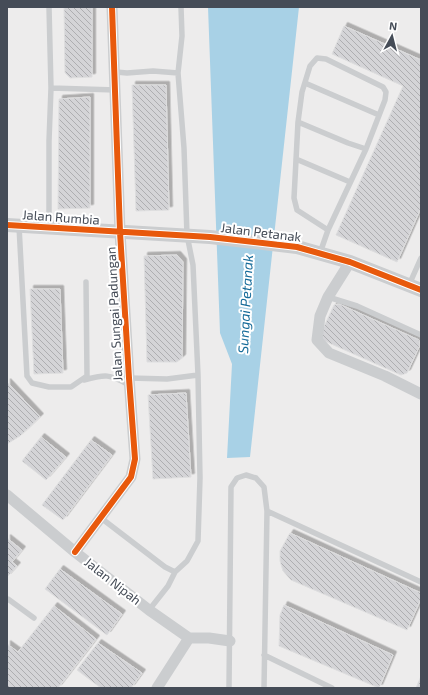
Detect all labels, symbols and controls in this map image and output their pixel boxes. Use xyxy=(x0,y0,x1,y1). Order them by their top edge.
north arrow xyxy=(372,16,412,56)
text: N xyxy=(389,19,398,33)
street label: Jalan Rumbia xyxy=(22,206,100,228)
street label: Jalan Petanak xyxy=(220,219,303,245)
street label: Jalan Sungai Padungan xyxy=(102,246,126,382)
water label: Sungai Petanak xyxy=(234,254,256,354)
street label: Jalan Nipah xyxy=(81,554,145,608)

